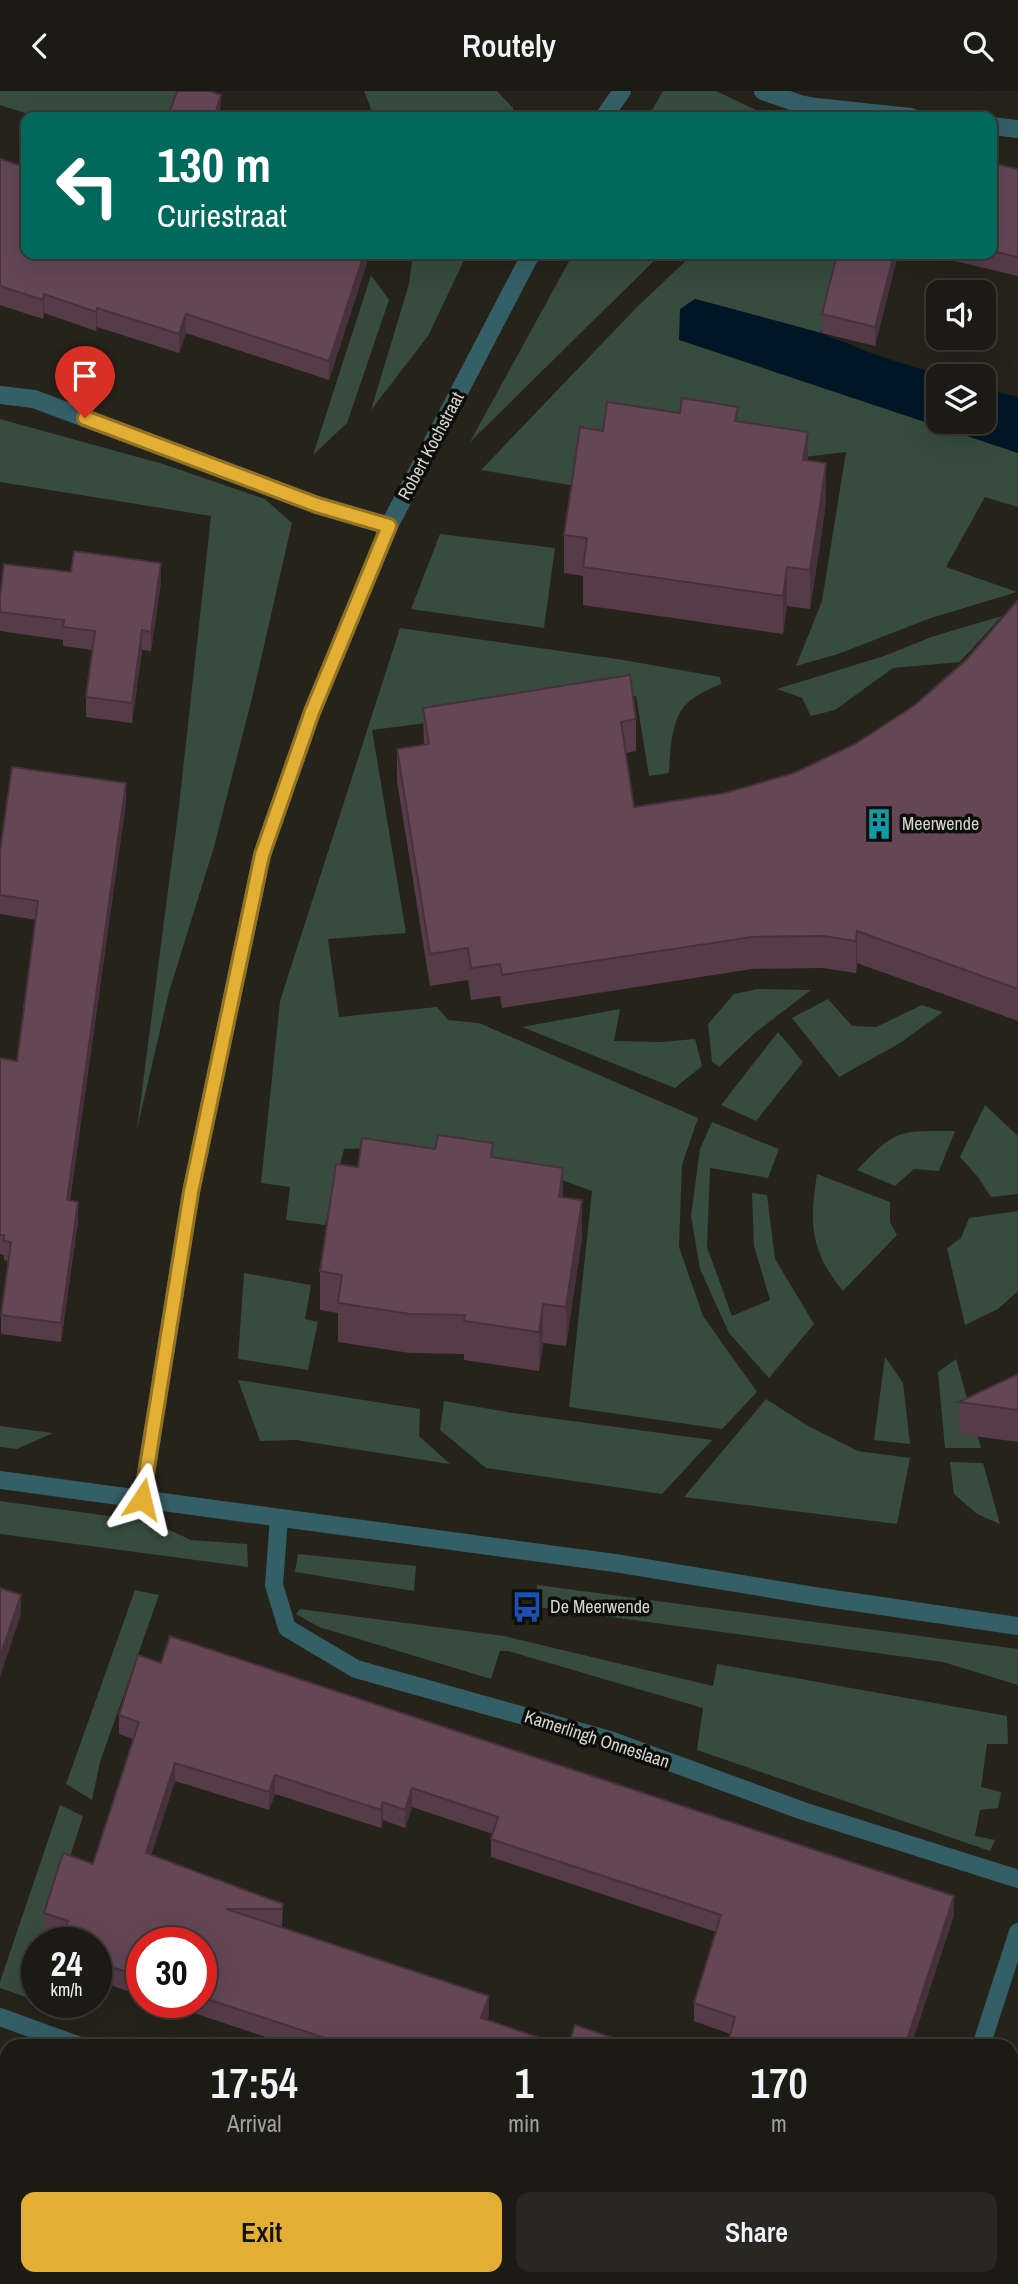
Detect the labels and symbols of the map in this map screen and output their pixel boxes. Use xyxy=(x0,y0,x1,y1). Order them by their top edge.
pin xyxy=(55,346,115,418)
street label: Robert Kochstraat xyxy=(392,387,470,504)
building icon: Meerwende xyxy=(862,807,896,841)
place label: Meerwende xyxy=(902,811,979,836)
position arrow xyxy=(105,1462,179,1536)
bus stop icon: De Meerwende xyxy=(510,1590,544,1624)
place label: De Meerwende xyxy=(550,1594,650,1619)
street label: Kamerlingh Onneslaan xyxy=(522,1703,673,1774)
speed limit sign: 30 xyxy=(126,1927,217,2018)

